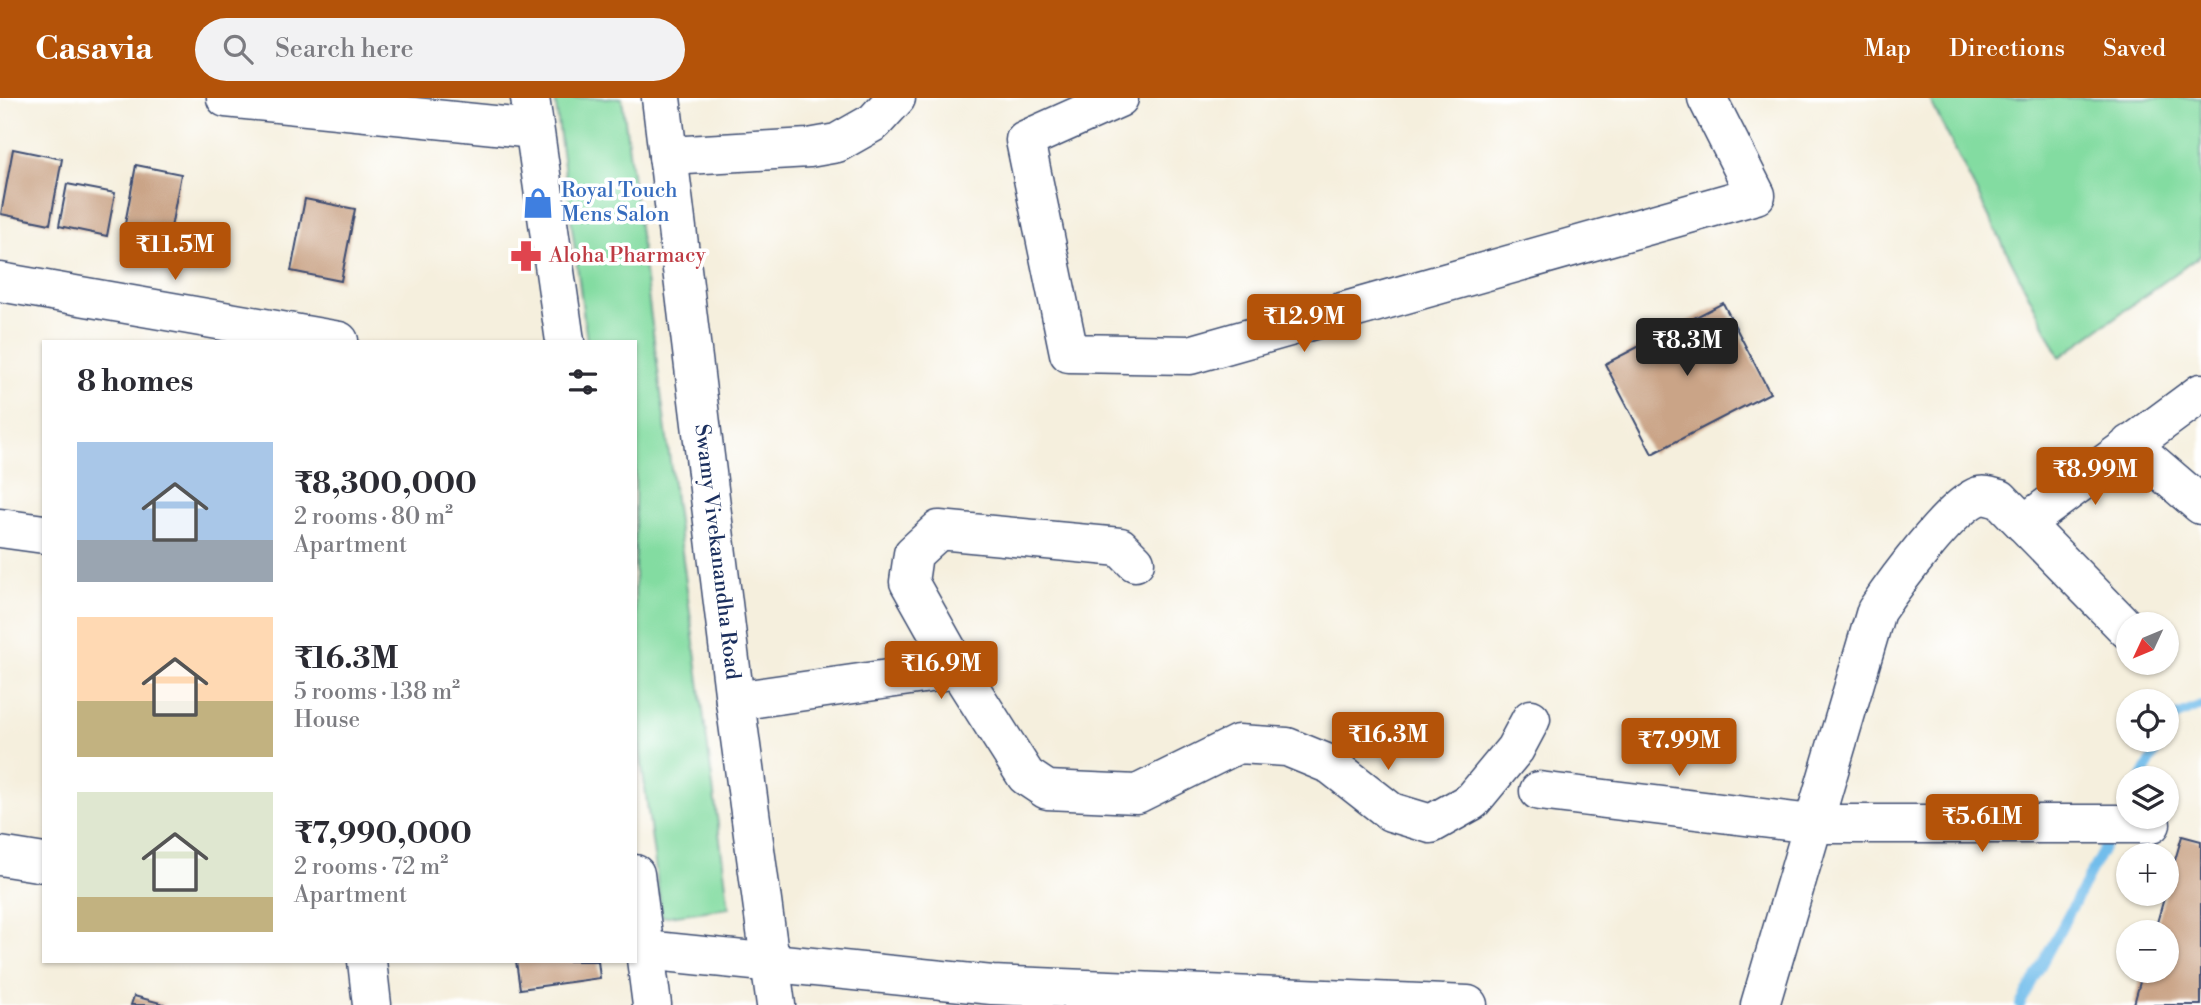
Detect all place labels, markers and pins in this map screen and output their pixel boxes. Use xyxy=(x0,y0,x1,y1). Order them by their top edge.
place label: Royal Touch Mens Salon xyxy=(561,178,678,228)
shop icon: Royal Touch Mens Salon xyxy=(521,186,555,220)
pin: ₹11.5M xyxy=(118,222,232,282)
pharmacy icon: Aloha Pharmacy xyxy=(509,239,543,273)
place label: Aloha Pharmacy xyxy=(548,243,707,269)
pin: ₹12.9M xyxy=(1247,294,1361,354)
pin: ₹8.3M xyxy=(1638,318,1736,378)
pin: ₹8.99M xyxy=(2038,448,2152,507)
pin: ₹16.9M xyxy=(884,642,998,701)
pin: ₹16.3M xyxy=(1331,712,1445,772)
pin: ₹7.99M xyxy=(1622,718,1736,778)
pin: ₹5.61M xyxy=(1925,794,2039,854)

